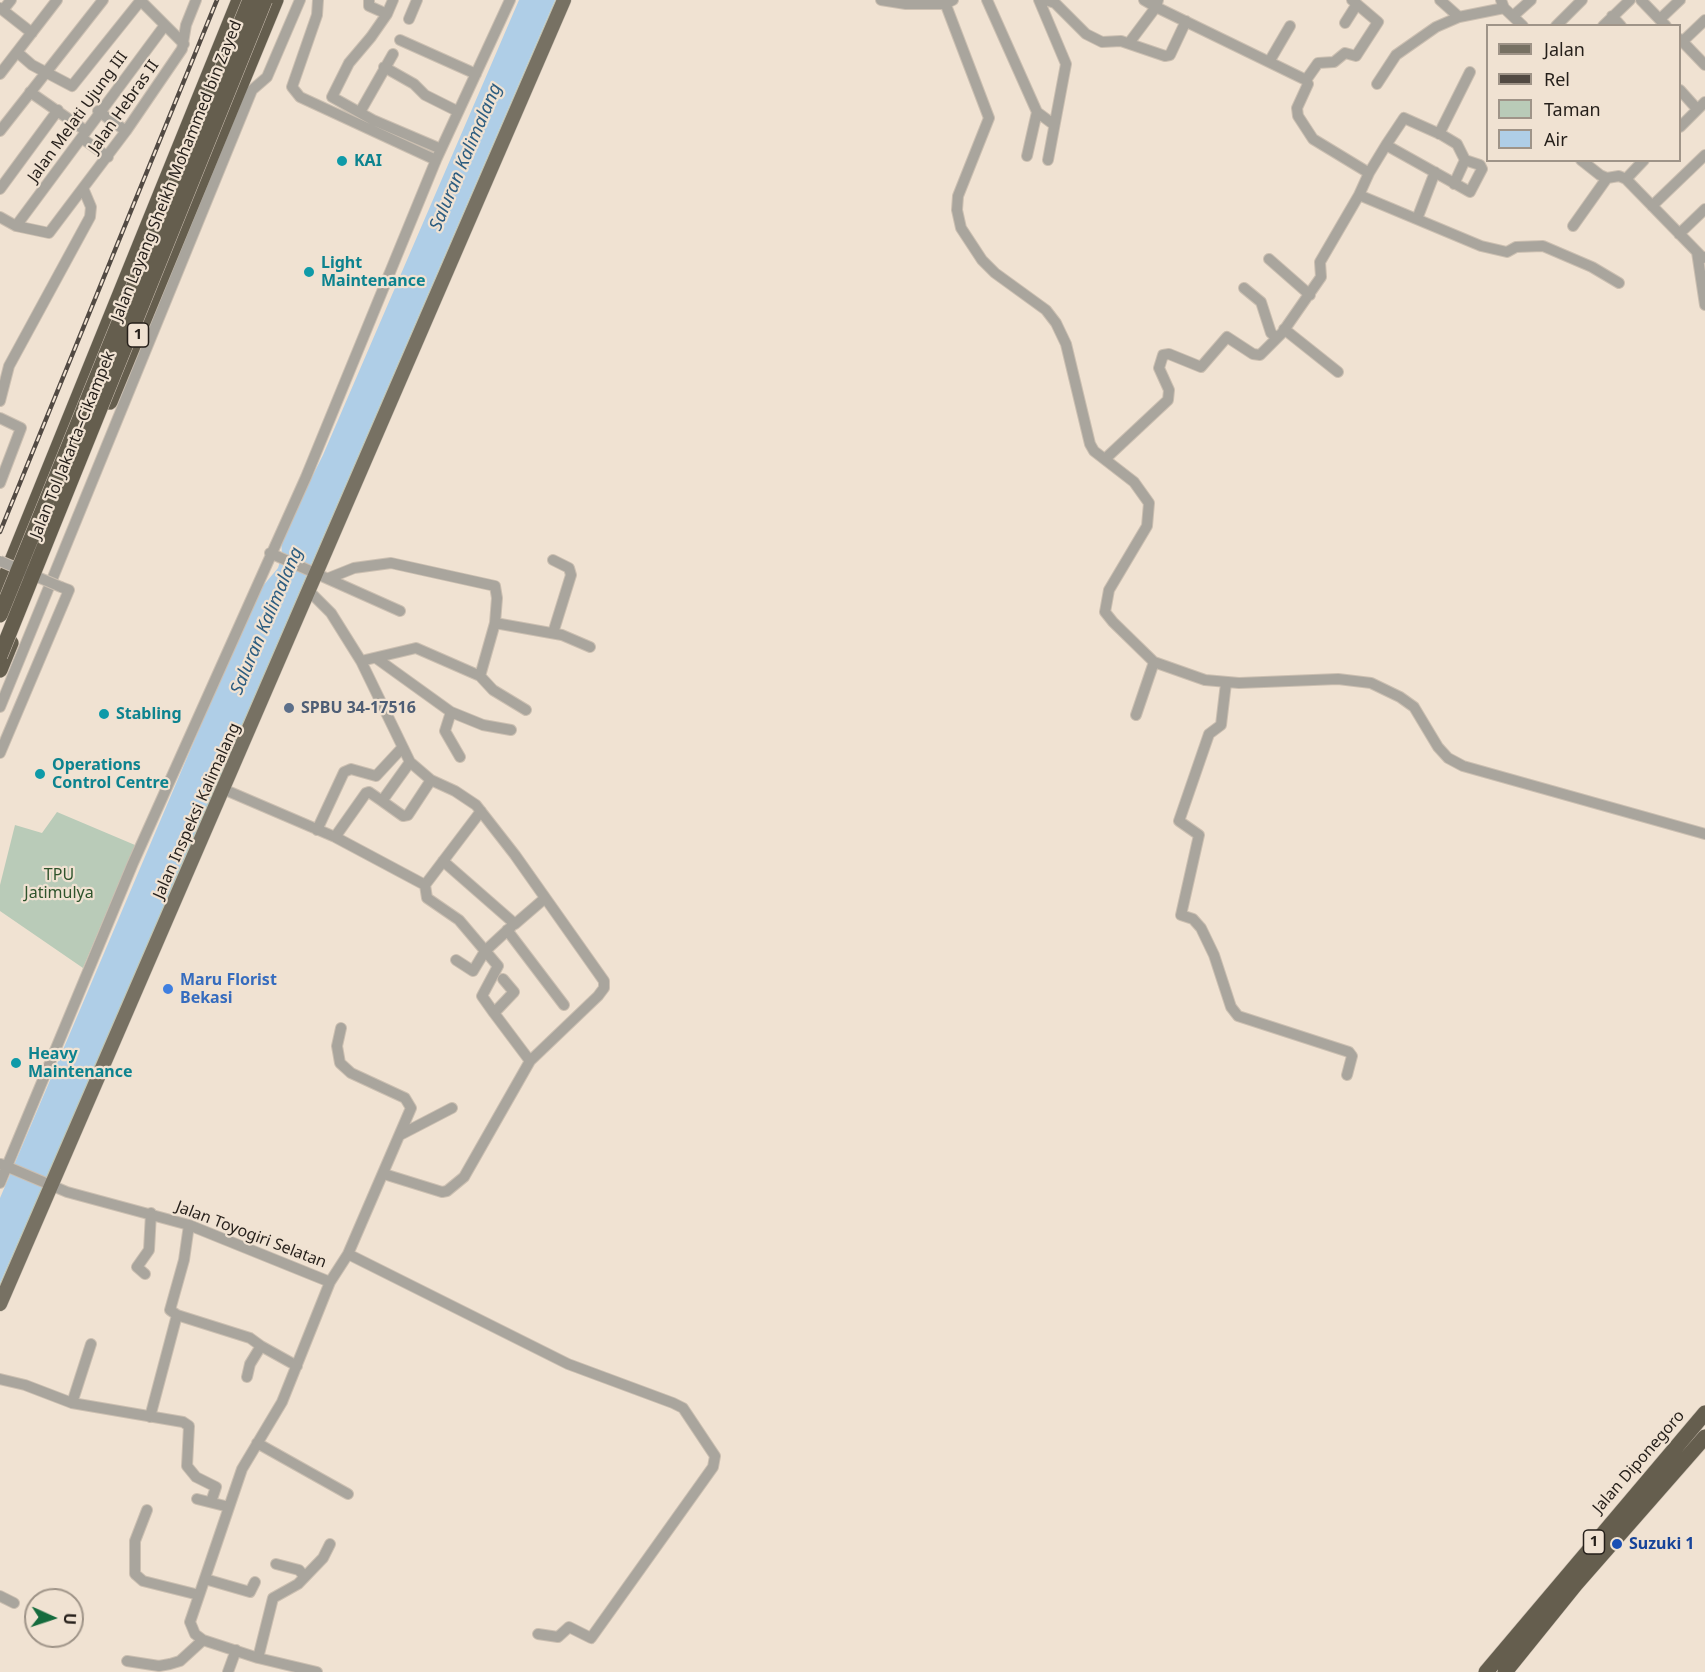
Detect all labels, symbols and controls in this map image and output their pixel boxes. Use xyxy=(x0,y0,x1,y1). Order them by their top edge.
street label: Jalan Layang Sheikh Mohammed bin Zayed xyxy=(108,18,246,324)
legend xyxy=(1486,24,1681,162)
text: Jalan xyxy=(1544,37,1585,61)
street label: Jalan Melati Ujung III xyxy=(24,48,132,186)
street label: Jalan Hebras II xyxy=(85,57,163,157)
text: Rel xyxy=(1544,67,1570,91)
water label: Saluran Kalimalang xyxy=(425,80,507,234)
text: Taman xyxy=(1544,97,1601,121)
text: Air xyxy=(1544,127,1568,151)
place label: KAI xyxy=(354,151,382,171)
marker: KAI xyxy=(335,154,349,168)
place label: Light Maintenance xyxy=(321,253,426,291)
marker: Light Maintenance xyxy=(302,265,316,279)
road number: 1 xyxy=(128,323,148,347)
street label: Jalan Tol Jakarta–Cikampek xyxy=(27,348,119,542)
water label: Saluran Kalimalang xyxy=(226,544,308,698)
place label: SPBU 34-17516 xyxy=(301,698,416,718)
marker: SPBU 34-17516 xyxy=(282,701,296,715)
place label: Stabling xyxy=(116,704,182,724)
marker: Stabling xyxy=(97,707,111,721)
street label: Jalan Inspeksi Kalimalang xyxy=(149,720,245,902)
place label: Operations Control Centre xyxy=(52,755,169,793)
marker: Operations Control Centre xyxy=(33,767,47,781)
park label: TPU Jatimulya xyxy=(24,865,94,903)
place label: Maru Florist Bekasi xyxy=(180,970,277,1008)
marker: Maru Florist Bekasi xyxy=(161,982,175,996)
place label: Heavy Maintenance xyxy=(28,1044,133,1082)
marker: Heavy Maintenance xyxy=(9,1056,23,1070)
street label: Jalan Toyogiri Selatan xyxy=(173,1197,329,1273)
street label: Jalan Diponegoro xyxy=(1589,1407,1689,1517)
road number: 1 xyxy=(1584,1530,1604,1554)
place label: Suzuki 1 xyxy=(1629,1534,1695,1554)
marker: Suzuki 1 xyxy=(1610,1537,1624,1551)
north arrow xyxy=(24,1588,84,1648)
text: U xyxy=(59,1612,81,1625)

